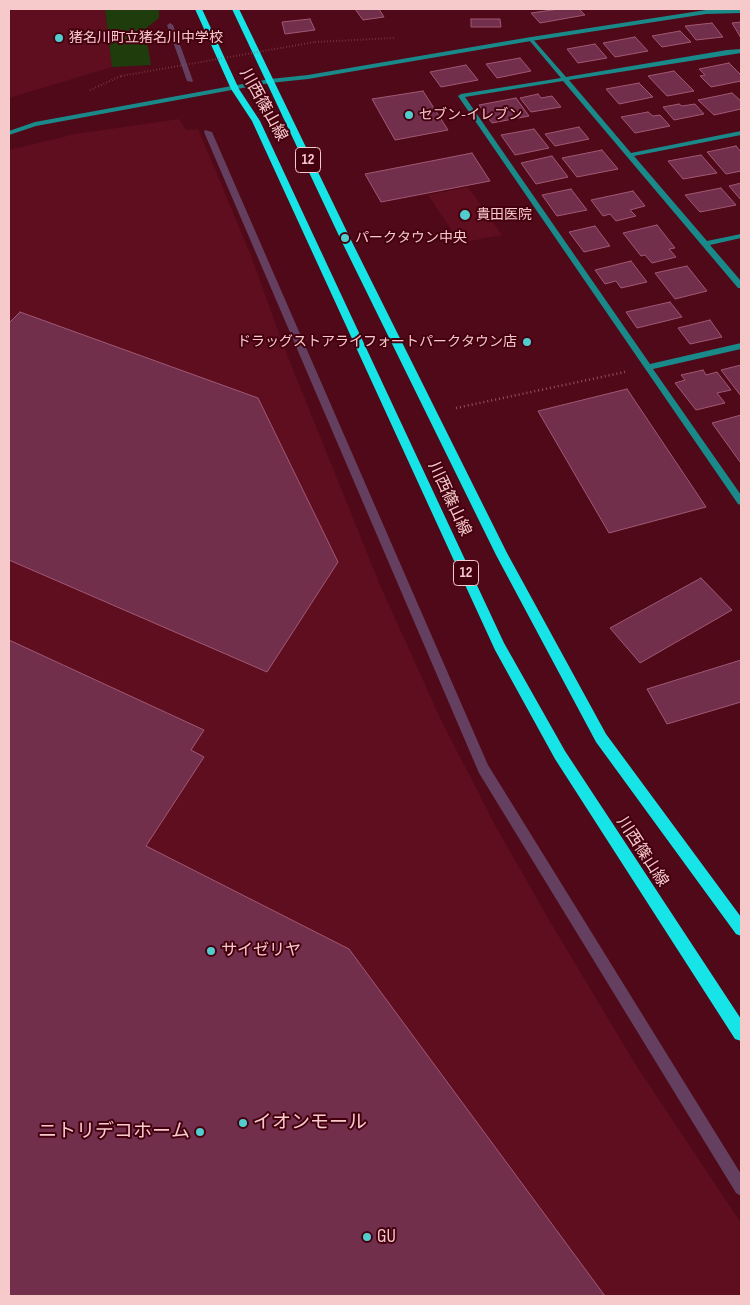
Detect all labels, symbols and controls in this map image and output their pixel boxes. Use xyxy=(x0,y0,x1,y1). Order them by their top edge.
place label: 猪名川町立猪名川中学校 xyxy=(69,30,223,46)
marker: 猪名川町立猪名川中学校 xyxy=(53,32,65,44)
street label: 川西篠山線 xyxy=(235,65,291,145)
place label: セブン-イレブン xyxy=(419,107,522,123)
marker: セブン-イレブン xyxy=(403,109,415,121)
road number: 12 xyxy=(296,148,320,172)
place label: 貴田医院 xyxy=(476,207,532,223)
marker: 貴田医院 xyxy=(458,208,472,222)
place label: パークタウン中央 xyxy=(355,230,467,246)
marker: パークタウン中央 xyxy=(339,232,351,244)
place label: ドラッグストアライフォートパークタウン店 xyxy=(237,334,517,350)
marker: ドラッグストアライフォートパークタウン店 xyxy=(521,336,533,348)
street label: 川西篠山線 xyxy=(423,459,475,539)
road number: 12 xyxy=(454,560,478,586)
street label: 川西篠山線 xyxy=(612,813,672,891)
place label: サイゼリヤ xyxy=(221,941,301,961)
marker: サイゼリヤ xyxy=(205,945,217,957)
place label: イオンモール xyxy=(253,1112,367,1134)
marker: イオンモール xyxy=(237,1117,249,1129)
place label: ニトリデコホーム xyxy=(38,1121,190,1143)
marker: ニトリデコホーム xyxy=(194,1126,206,1138)
place label: GU xyxy=(377,1226,396,1248)
marker: GU xyxy=(361,1231,373,1243)

